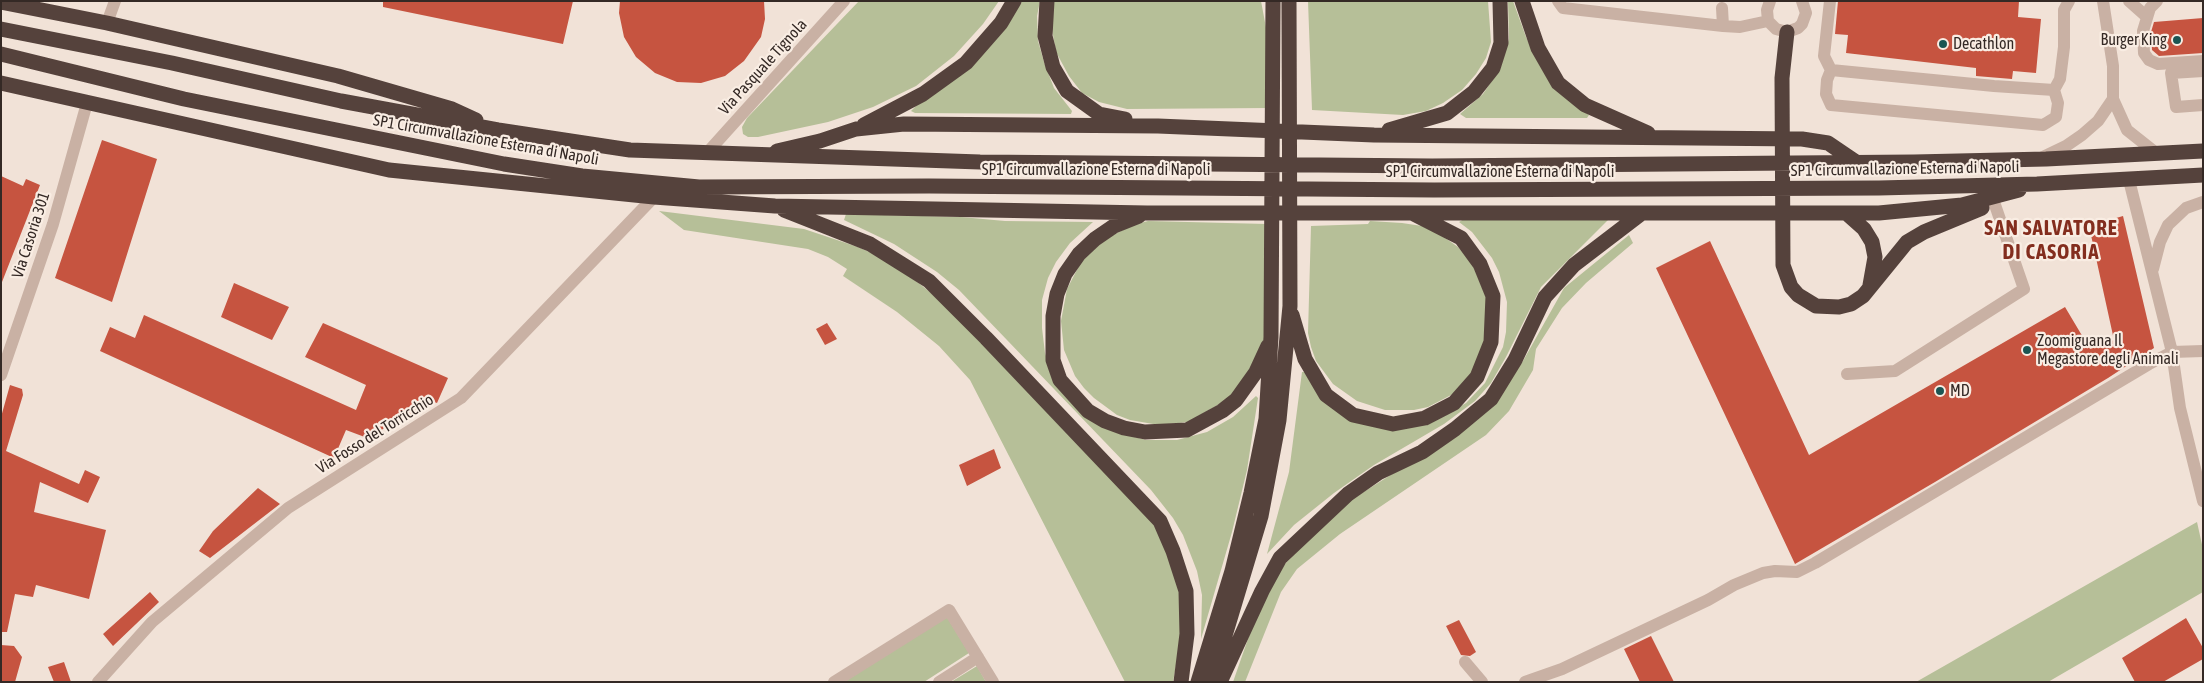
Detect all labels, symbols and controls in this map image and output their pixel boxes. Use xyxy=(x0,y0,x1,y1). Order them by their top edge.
street label: Via Pasquale Tignola xyxy=(715,15,811,119)
place label: Burger King xyxy=(2101,30,2167,50)
place label: Decathlon xyxy=(1953,34,2014,54)
marker: Burger King xyxy=(2171,34,2183,46)
marker: Decathlon xyxy=(1937,38,1949,50)
street label: SP1 Circumvallazione Esterna di Napoli xyxy=(372,111,600,169)
street label: SP1 Circumvallazione Esterna di Napoli xyxy=(1791,157,2019,181)
street label: SP1 Circumvallazione Esterna di Napoli xyxy=(982,160,1210,180)
street label: SP1 Circumvallazione Esterna di Napoli xyxy=(1386,162,1614,182)
street label: Via Casoria 301 xyxy=(8,189,54,281)
district label: SAN SALVATORE DI CASORIA xyxy=(1983,215,2119,265)
place label: Zoomiguana Il Megastore degli Animali xyxy=(2037,331,2179,369)
marker: Zoomiguana Il Megastore degli Animali xyxy=(2021,344,2033,356)
place label: MD xyxy=(1950,381,1970,401)
marker: MD xyxy=(1934,385,1946,397)
street label: Via Fosso del Torricchio xyxy=(313,390,437,478)

